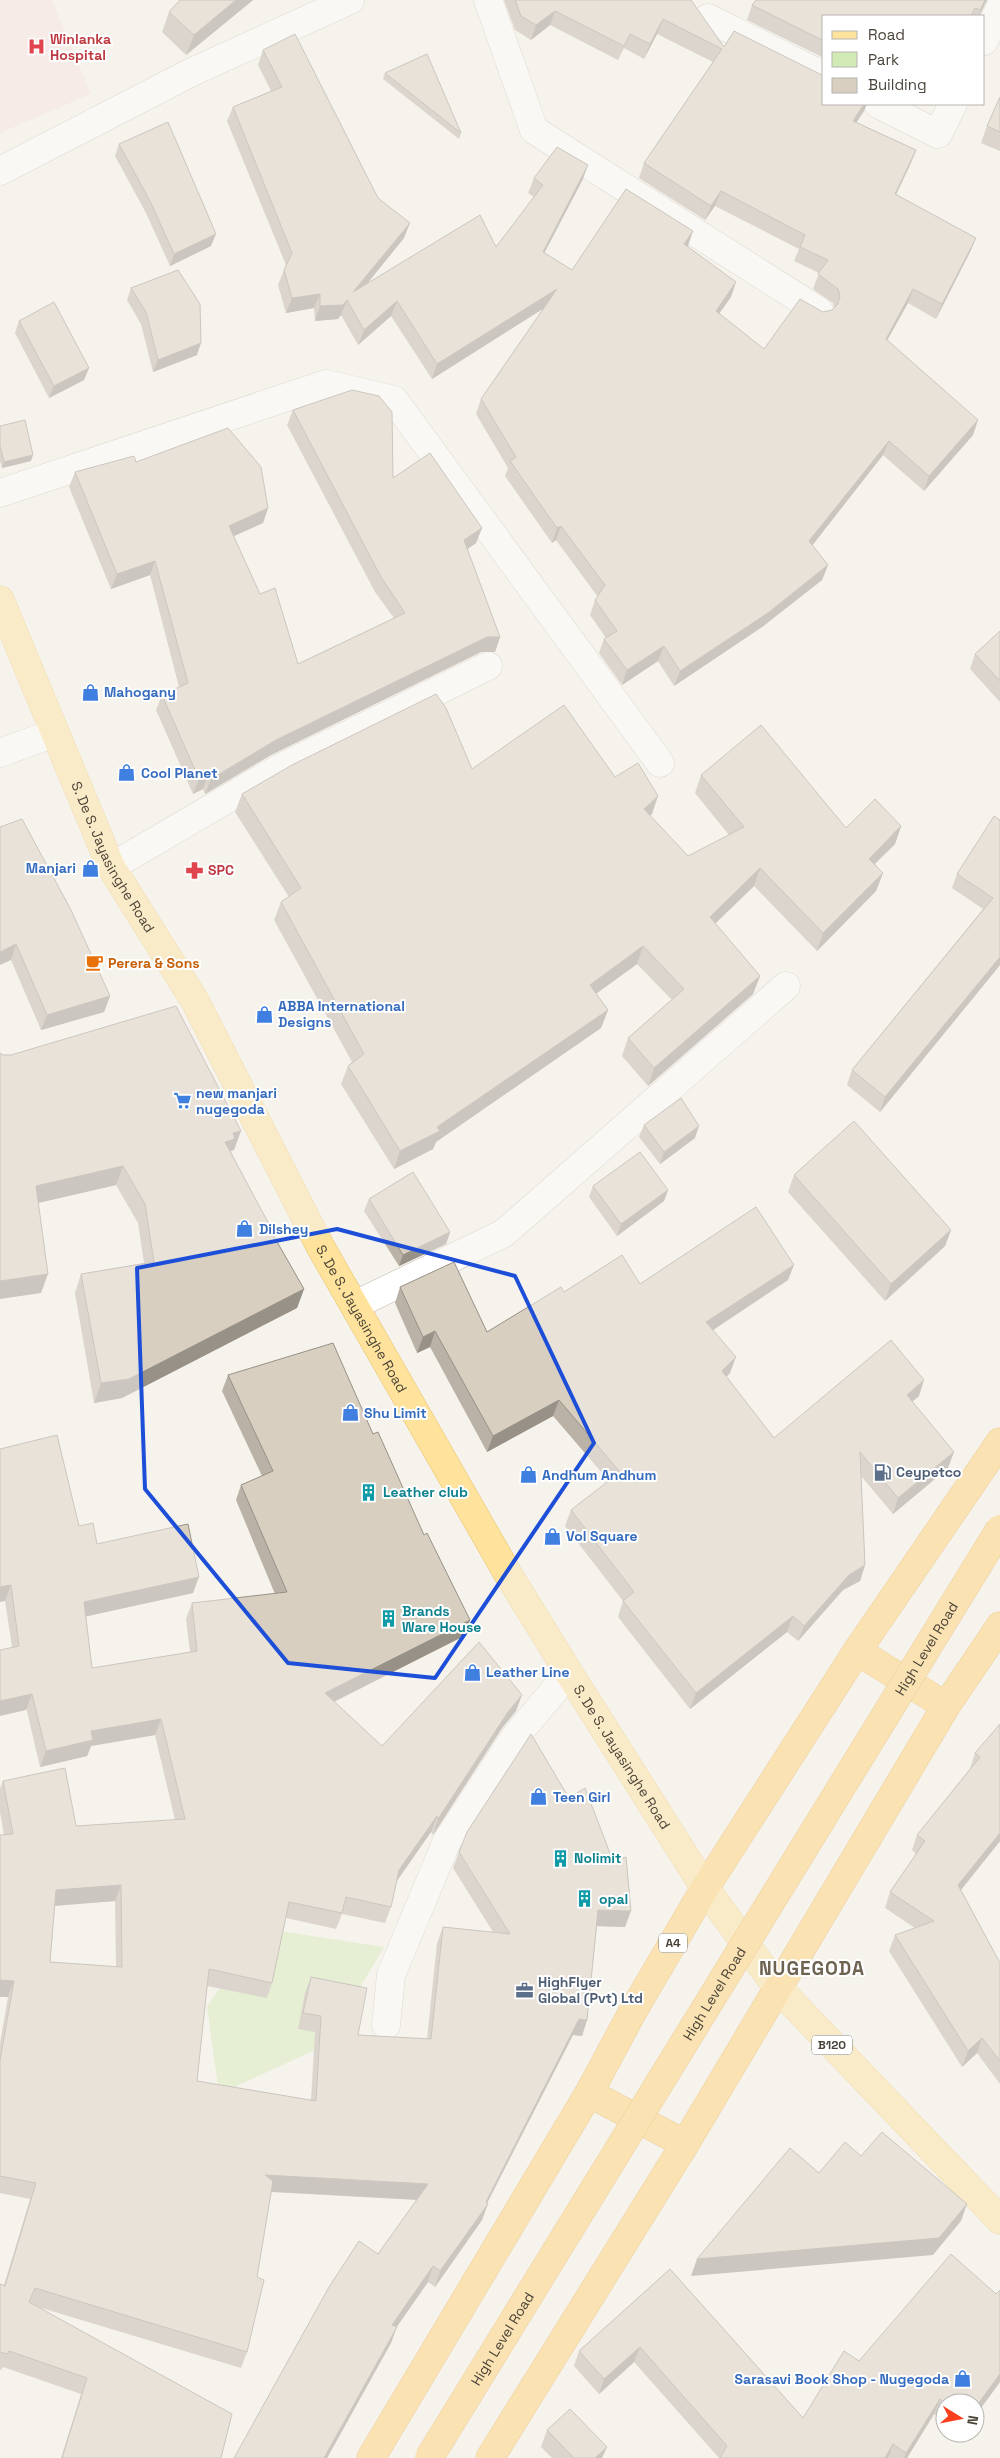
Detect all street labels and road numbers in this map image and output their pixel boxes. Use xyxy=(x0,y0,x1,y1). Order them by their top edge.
street label: S. De S. Jayasinghe Road xyxy=(67,779,159,936)
street label: S. De S. Jayasinghe Road xyxy=(312,1241,411,1396)
street label: High Level Road xyxy=(891,1599,962,1699)
street label: S. De S. Jayasinghe Road xyxy=(570,1681,674,1833)
road number: A4 xyxy=(659,1934,687,1952)
street label: High Level Road xyxy=(679,1944,750,2044)
road number: B120 xyxy=(812,2036,852,2054)
street label: High Level Road xyxy=(467,2289,538,2389)

